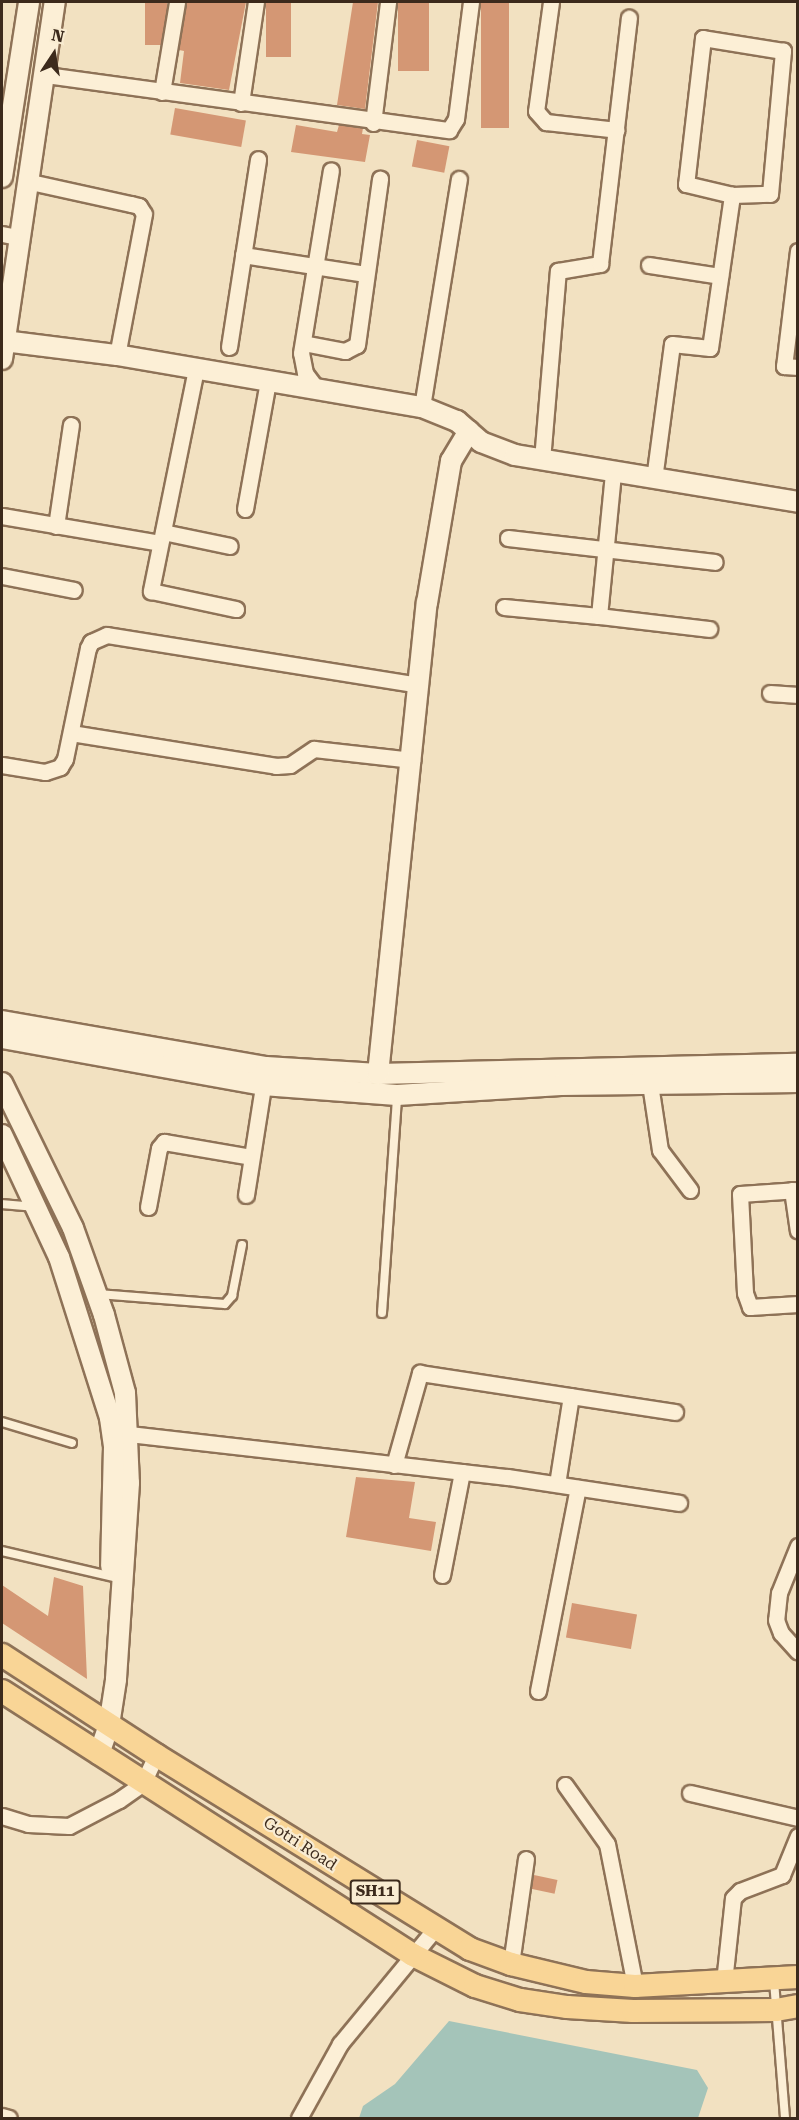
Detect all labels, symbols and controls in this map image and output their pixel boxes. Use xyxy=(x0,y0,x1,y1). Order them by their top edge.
north arrow xyxy=(24,24,84,84)
text: N xyxy=(50,25,66,46)
street label: Gotri Road xyxy=(260,1813,340,1875)
road number: SH11 xyxy=(350,1880,400,1904)

